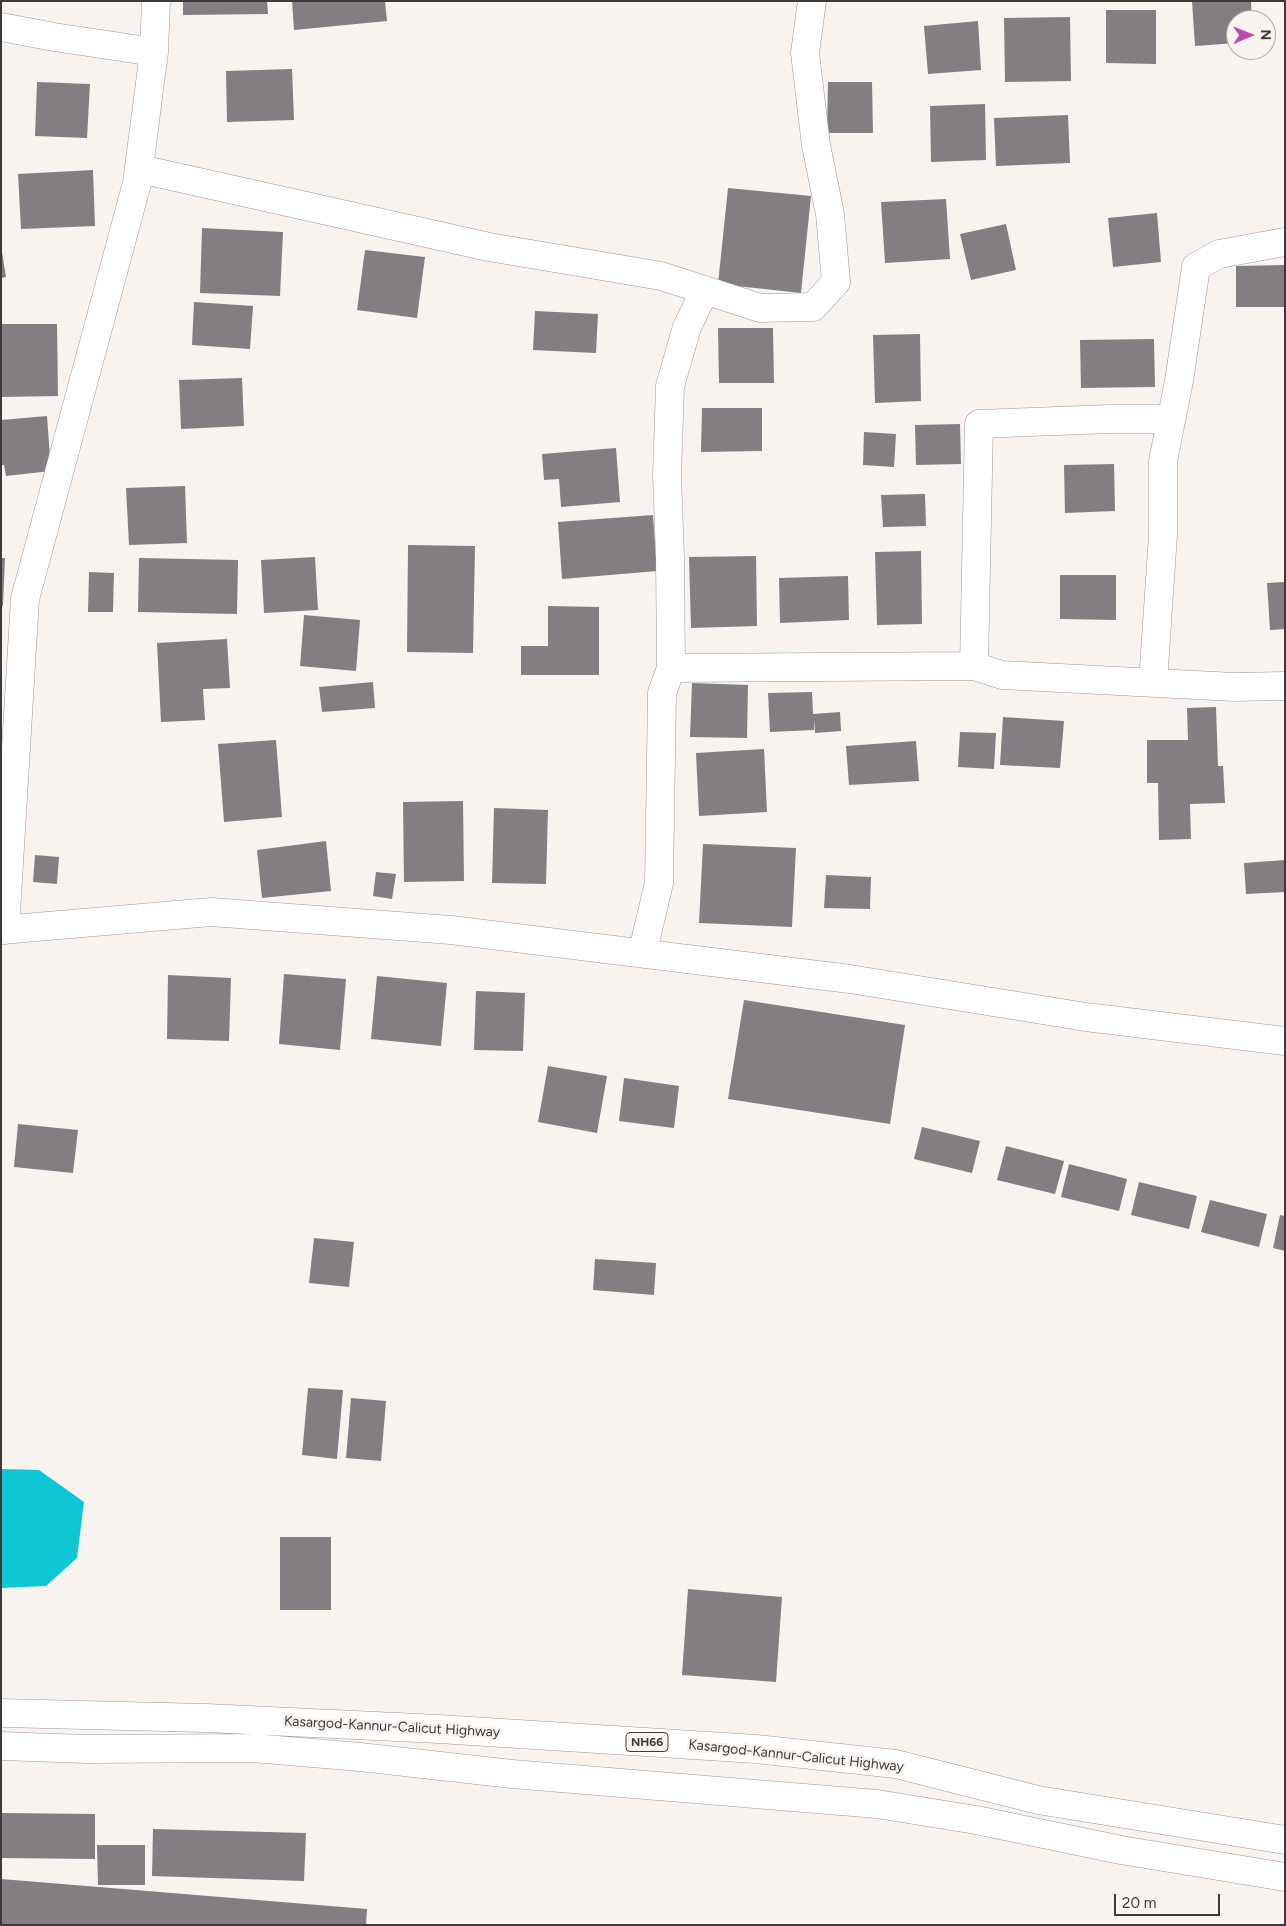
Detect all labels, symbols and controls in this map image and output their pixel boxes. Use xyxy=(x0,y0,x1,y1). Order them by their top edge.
north arrow xyxy=(1226,10,1276,60)
text: N xyxy=(1257,29,1274,40)
street label: Kasargod-Kannur-Calicut Highway xyxy=(283,1713,501,1741)
road number: NH66 xyxy=(626,1732,668,1751)
street label: Kasargod-Kannur-Calicut Highway xyxy=(687,1736,905,1776)
scale bar xyxy=(1116,1884,1222,1916)
text: 20 m xyxy=(1122,1894,1156,1912)

